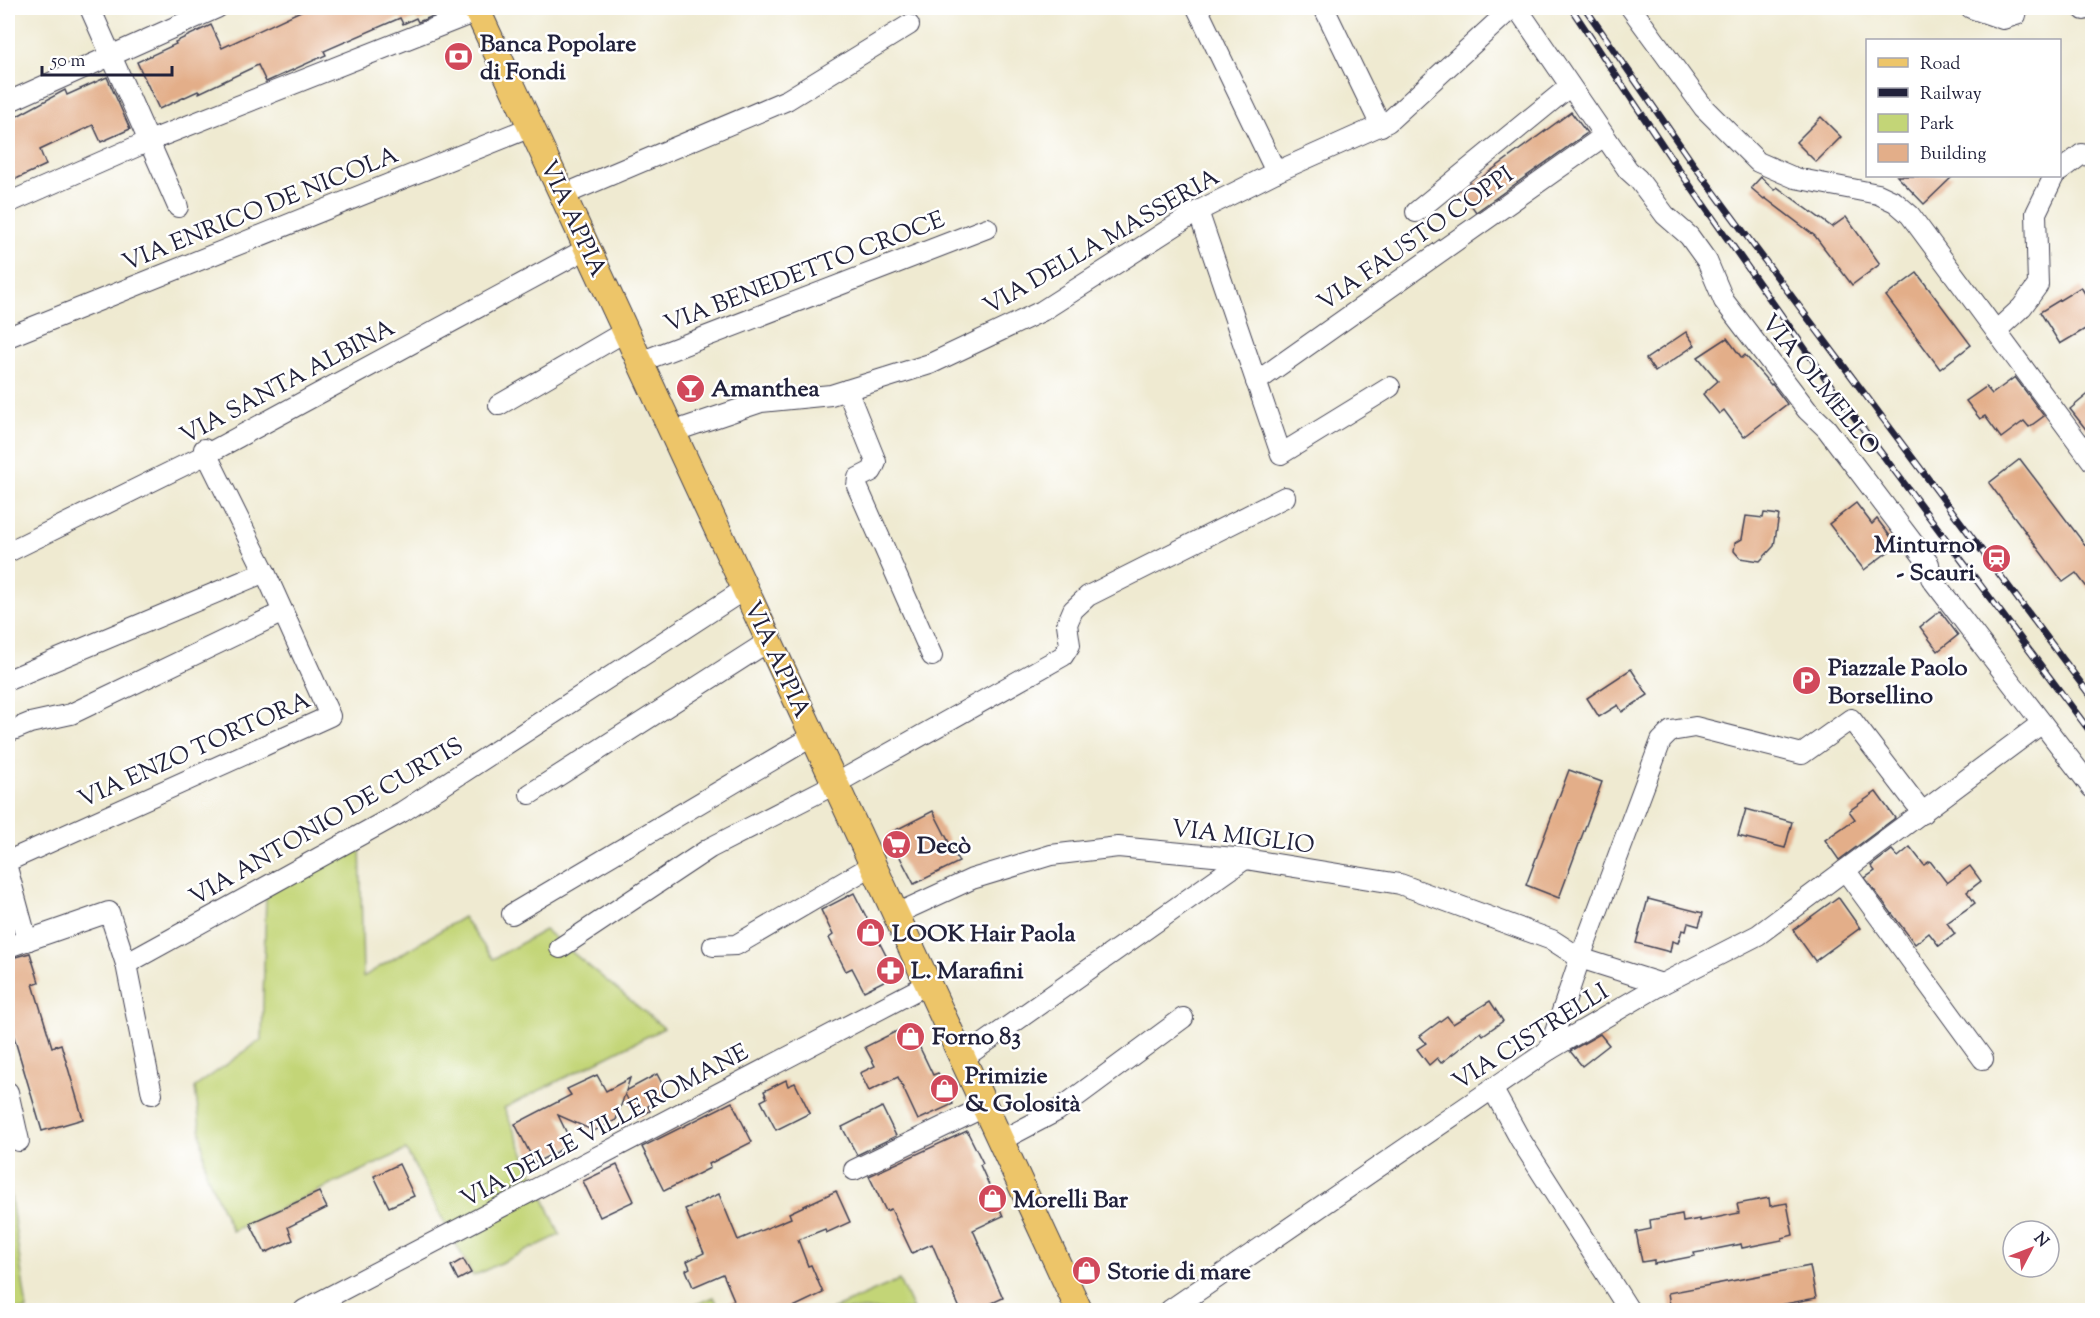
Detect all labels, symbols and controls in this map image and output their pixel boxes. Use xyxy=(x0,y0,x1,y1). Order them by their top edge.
place label: Banca Popolare di Fondi xyxy=(480,28,636,90)
scale bar xyxy=(42,39,172,77)
legend xyxy=(1866,39,2061,177)
bank icon: Banca Popolare di Fondi xyxy=(443,41,475,73)
text: 50 m xyxy=(50,49,86,75)
text: Road xyxy=(1920,52,1960,78)
text: Railway xyxy=(1920,82,1982,108)
text: Park xyxy=(1920,112,1955,138)
street label: VIA ENRICO DE NICOLA xyxy=(118,139,404,281)
text: Building xyxy=(1920,142,1986,168)
street label: VIA APPIA xyxy=(530,155,614,283)
street label: VIA FAUSTO COPPI xyxy=(1311,159,1521,320)
street label: VIA DELLA MASSERIA xyxy=(978,161,1227,324)
street label: VIA BENEDETTO CROCE xyxy=(659,203,950,342)
street label: VIA OLMELLO xyxy=(1752,307,1887,463)
street label: VIA SANTA ALBINA xyxy=(175,311,402,454)
bar icon: Amanthea xyxy=(674,372,706,404)
place label: Amanthea xyxy=(711,373,821,407)
place label: Minturno - Scauri xyxy=(1874,529,1975,591)
station icon: Minturno - Scauri xyxy=(1980,542,2012,574)
street label: VIA APPIA xyxy=(734,596,818,724)
place label: Piazzale Paolo Borsellino xyxy=(1828,652,1968,714)
parking icon: Piazzale Paolo Borsellino xyxy=(1791,665,1823,697)
street label: VIA ENZO TORTORA xyxy=(73,684,317,817)
street label: VIA ANTONIO DE CURTIS xyxy=(183,730,471,915)
street label: VIA MIGLIO xyxy=(1169,812,1316,864)
supermarket icon: Decò xyxy=(880,829,912,861)
place label: Decò xyxy=(917,830,971,864)
shop icon: LOOK Hair Paola xyxy=(855,917,887,949)
place label: LOOK Hair Paola xyxy=(892,918,1076,952)
pharmacy icon: L. Marafini xyxy=(874,954,906,986)
place label: L. Marafini xyxy=(911,955,1024,989)
street label: VIA CISTRELLI xyxy=(1446,976,1616,1099)
shop icon: Forno 83 xyxy=(895,1020,927,1052)
place label: Forno 83 xyxy=(932,1021,1021,1055)
street label: VIA DELLE VILLE ROMANE xyxy=(455,1036,755,1217)
place label: Primizie & Golosità xyxy=(965,1060,1081,1122)
shop icon: Primizie & Golosità xyxy=(928,1073,960,1105)
shop icon: Morelli Bar xyxy=(976,1183,1008,1215)
place label: Morelli Bar xyxy=(1013,1184,1129,1218)
north arrow xyxy=(2001,1219,2061,1279)
text: N xyxy=(2027,1228,2053,1253)
shop icon: Storie di mare xyxy=(1070,1255,1102,1287)
place label: Storie di mare xyxy=(1107,1256,1251,1290)

